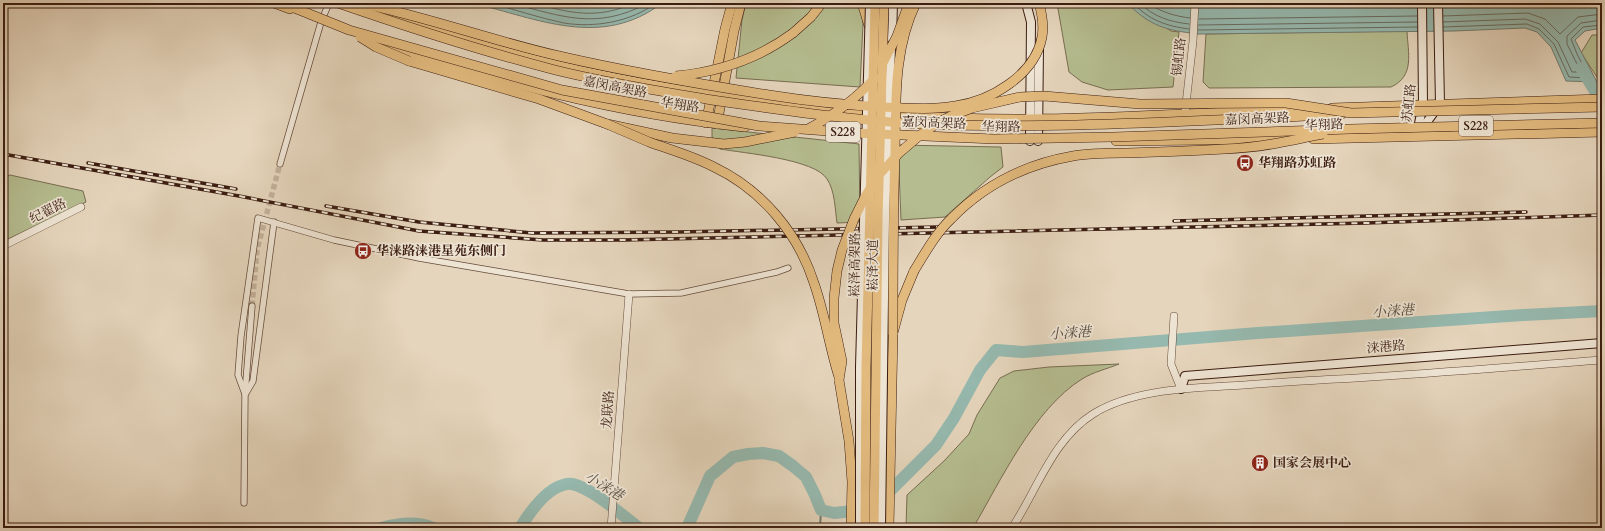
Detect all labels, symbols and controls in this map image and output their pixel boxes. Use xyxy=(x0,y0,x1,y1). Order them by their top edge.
street label: 锡虹路 xyxy=(1168,37,1190,77)
street label: 嘉闵高架路 xyxy=(581,72,649,102)
street label: 苏虹路 xyxy=(1398,83,1420,123)
street label: 华翔路 xyxy=(659,93,701,117)
street label: 嘉闵高架路 xyxy=(1224,109,1290,129)
street label: 嘉闵高架路 xyxy=(901,113,967,133)
street label: 华翔路 xyxy=(1304,115,1344,135)
road number: S228 xyxy=(1459,116,1493,136)
street label: 华翔路 xyxy=(981,118,1021,136)
road number: S228 xyxy=(826,122,860,142)
bus stop icon: 华翔路苏虹路 xyxy=(1235,153,1255,173)
place label: 华翔路苏虹路 xyxy=(1258,154,1336,172)
street label: 纪翟路 xyxy=(27,194,69,228)
street label: 崧泽高架路 xyxy=(845,232,865,298)
street label: 崧泽大道 xyxy=(864,239,882,291)
bus stop icon: 华涞路涞港星苑东侧门 xyxy=(353,241,373,261)
place label: 华涞路涞港星苑东侧门 xyxy=(376,242,506,260)
water label: 小涞港 xyxy=(1371,300,1417,322)
water label: 小涞港 xyxy=(1048,322,1094,344)
street label: 涞港路 xyxy=(1366,336,1406,358)
street label: 龙联路 xyxy=(598,390,618,430)
building icon: 国家会展中心 xyxy=(1250,453,1270,473)
place label: 国家会展中心 xyxy=(1273,454,1351,472)
water label: 小涞港 xyxy=(581,467,629,506)

